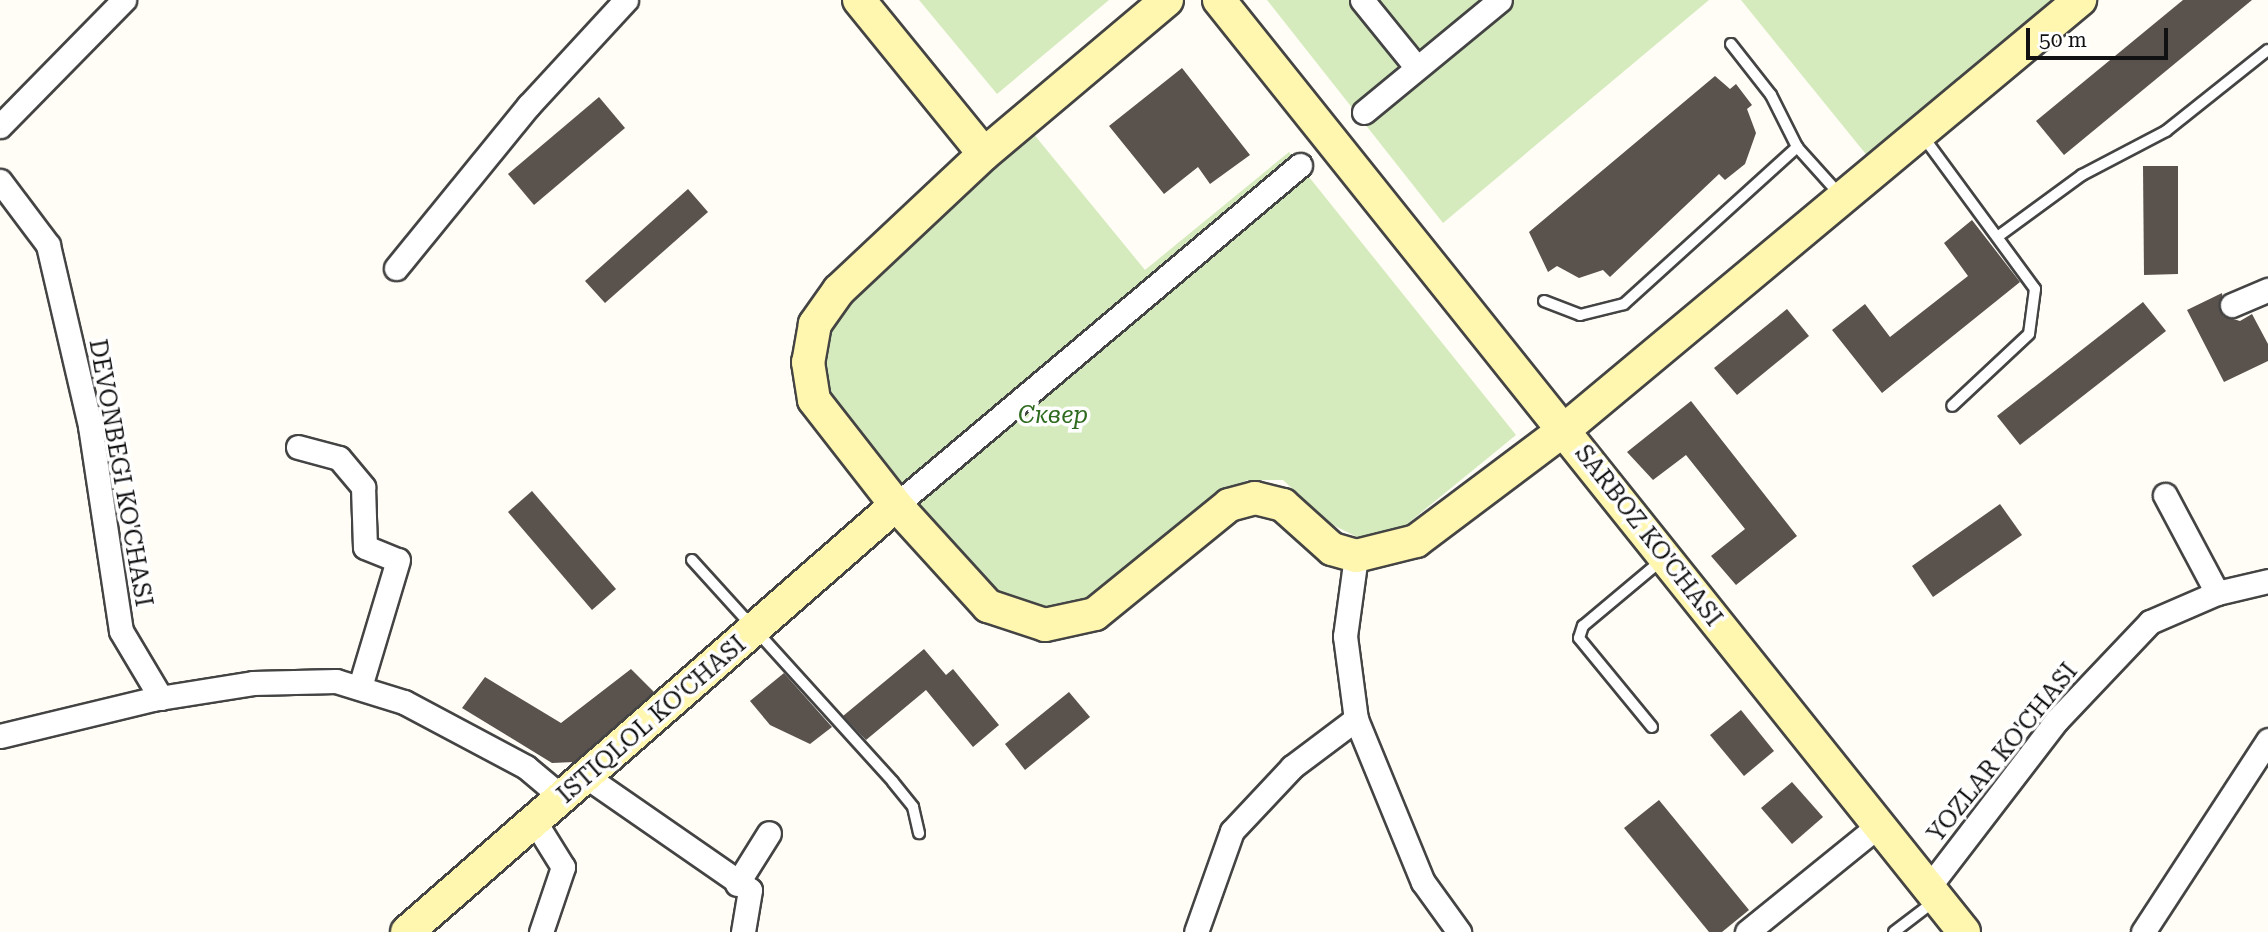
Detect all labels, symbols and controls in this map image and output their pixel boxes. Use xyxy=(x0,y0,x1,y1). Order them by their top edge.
scale bar xyxy=(2030,14,2172,58)
text: 50 m xyxy=(2039,28,2087,52)
street label: DEVONBEGI KO'CHASI xyxy=(82,337,158,609)
park label: Сквер xyxy=(1018,402,1088,430)
street label: SARBOZ KO'CHASI xyxy=(1568,440,1728,632)
street label: ISTIQLOL KO'CHASI xyxy=(552,630,752,810)
street label: YOZLAR KO'CHASI xyxy=(1922,658,2084,848)

